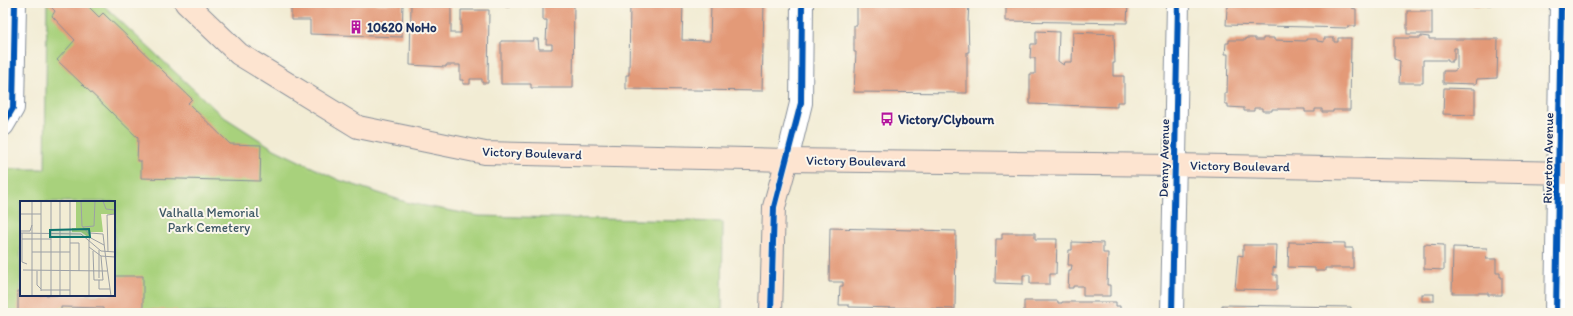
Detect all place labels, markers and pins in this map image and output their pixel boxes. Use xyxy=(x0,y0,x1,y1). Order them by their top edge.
building icon: 10620 NoHo xyxy=(348,19,364,35)
place label: 10620 NoHo xyxy=(367,20,437,35)
bus stop icon: Victory/Clybourn xyxy=(879,111,895,127)
place label: Victory/Clybourn xyxy=(898,112,995,128)

